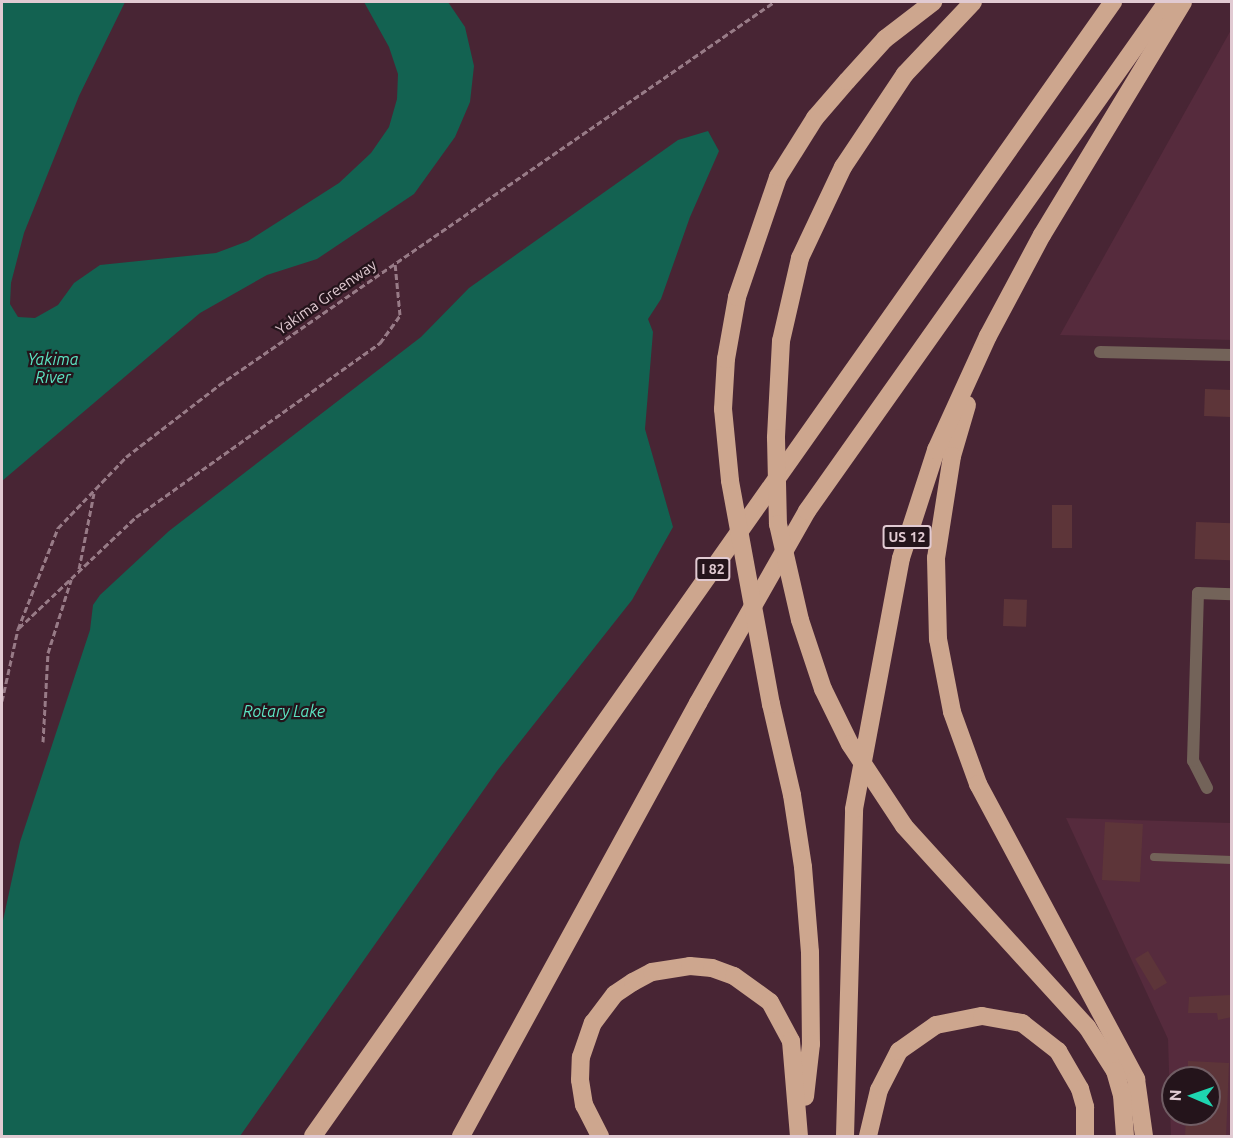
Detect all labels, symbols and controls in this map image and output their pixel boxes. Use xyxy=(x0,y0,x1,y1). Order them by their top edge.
street label: Yakima Greenway xyxy=(272,256,380,338)
water label: Yakima River xyxy=(28,349,78,387)
road number: US 12 xyxy=(882,526,932,548)
road number: I 82 xyxy=(695,558,731,580)
water label: Rotary Lake xyxy=(243,701,325,721)
north arrow xyxy=(1161,1066,1221,1126)
text: N xyxy=(1166,1089,1184,1102)

